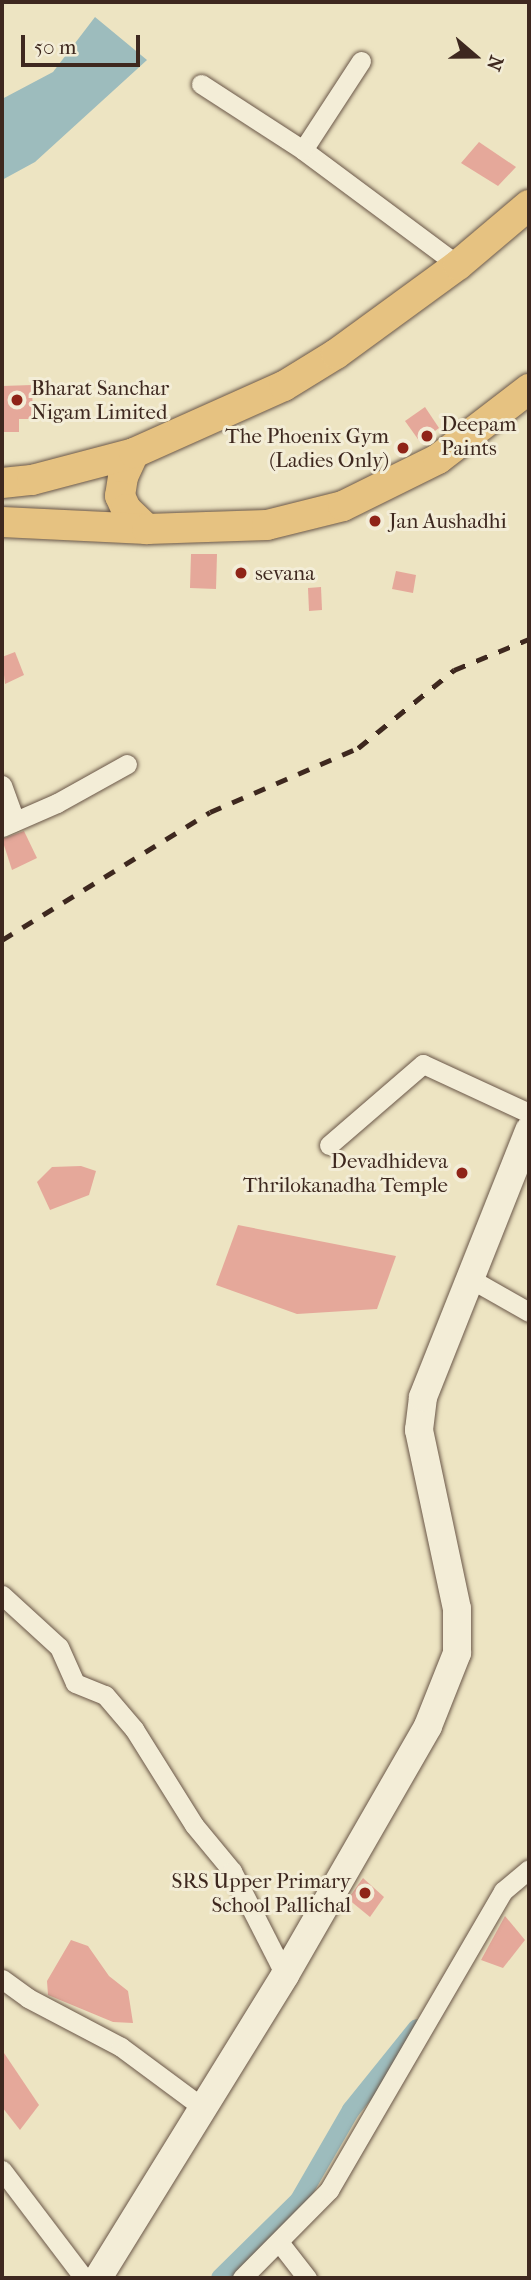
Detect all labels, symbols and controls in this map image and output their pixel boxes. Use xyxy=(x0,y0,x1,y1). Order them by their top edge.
scale bar xyxy=(24,21,144,65)
north arrow xyxy=(440,21,510,91)
text: 50 m xyxy=(34,35,77,59)
text: N xyxy=(482,53,508,74)
place label: Bharat Sanchar Nigam Limited xyxy=(31,375,169,425)
marker: Bharat Sanchar Nigam Limited xyxy=(9,392,25,408)
place label: Deepam Paints xyxy=(441,411,516,461)
place label: The Phoenix Gym (Ladies Only) xyxy=(225,423,389,473)
marker: Deepam Paints xyxy=(419,428,435,444)
marker: The Phoenix Gym (Ladies Only) xyxy=(395,440,411,456)
place label: Jan Aushadhi xyxy=(389,508,507,534)
marker: Jan Aushadhi xyxy=(367,513,383,529)
place label: sevana xyxy=(255,560,315,586)
marker: sevana xyxy=(233,565,249,581)
place label: Devadhideva Thrilokanadha Temple xyxy=(243,1148,448,1198)
marker: Devadhideva Thrilokanadha Temple xyxy=(454,1165,470,1181)
place label: SRS Upper Primary School Pallichal xyxy=(172,1868,351,1918)
marker: SRS Upper Primary School Pallichal xyxy=(357,1885,373,1901)

